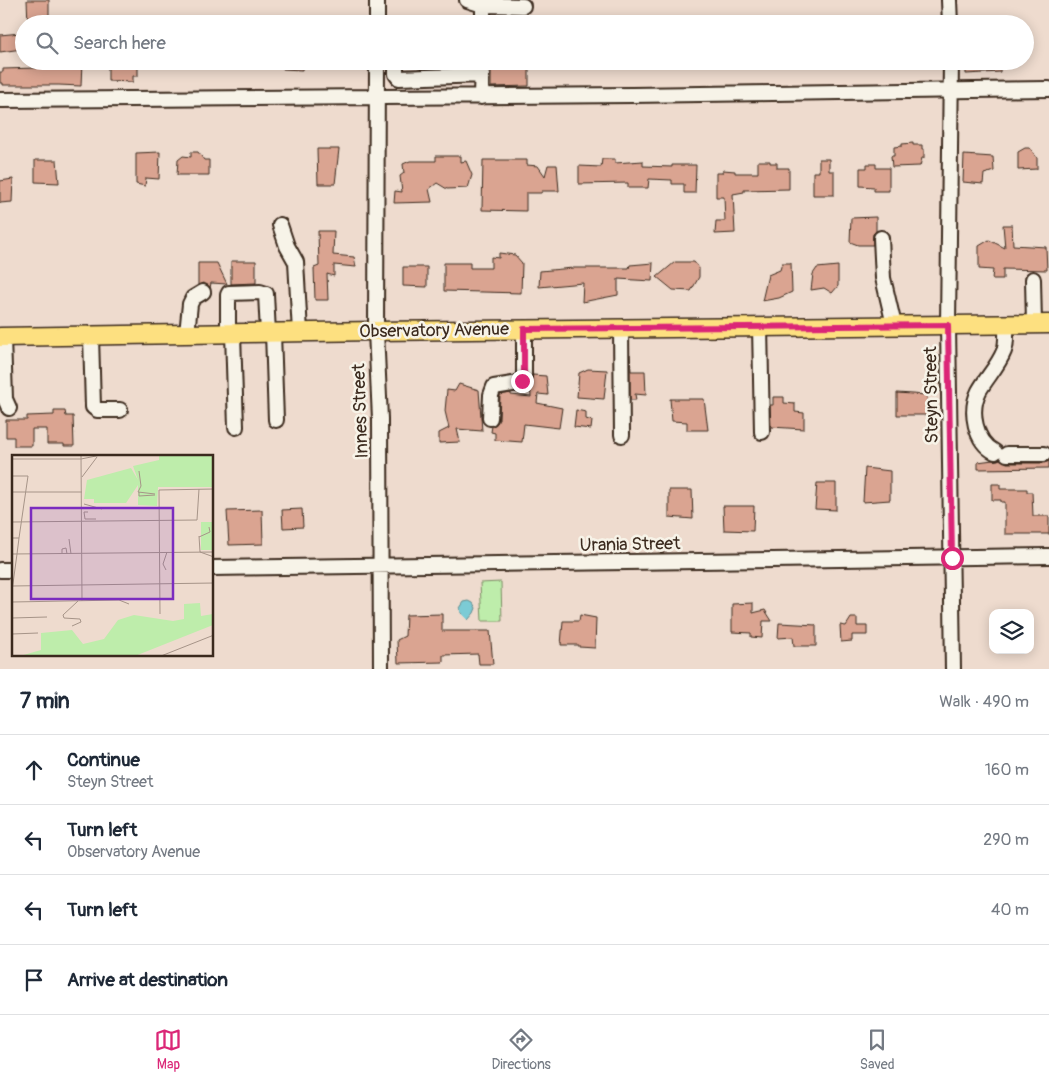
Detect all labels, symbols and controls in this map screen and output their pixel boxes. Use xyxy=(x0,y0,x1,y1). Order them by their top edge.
search box xyxy=(15,15,1034,70)
icon: search xyxy=(33,29,61,57)
text: Search here xyxy=(73,31,166,55)
street label: Observatory Avenue xyxy=(359,318,509,343)
street label: Steyn Street xyxy=(919,345,944,444)
street label: Innes Street xyxy=(347,362,374,459)
route end xyxy=(511,370,534,393)
inset map xyxy=(12,455,214,656)
street label: Urania Street xyxy=(579,532,681,557)
route start xyxy=(941,547,964,570)
map controls xyxy=(989,609,1034,654)
button: layers xyxy=(989,609,1034,654)
text: 7 min xyxy=(20,688,70,715)
text: Walk · 490 m xyxy=(939,692,1029,712)
text: Continue xyxy=(67,748,140,772)
icon: ahead xyxy=(20,756,48,784)
text: 160 m xyxy=(985,760,1029,780)
text: Steyn Street xyxy=(67,772,153,792)
text: Turn left xyxy=(67,818,137,842)
icon: left xyxy=(20,826,48,854)
text: 290 m xyxy=(983,830,1029,850)
text: Observatory Avenue xyxy=(67,842,200,862)
icon: left xyxy=(20,896,48,924)
text: Turn left xyxy=(67,898,137,922)
text: 40 m xyxy=(991,900,1029,920)
icon: arrive xyxy=(20,966,48,994)
text: Arrive at destination xyxy=(67,968,228,992)
tab: Map xyxy=(154,1026,182,1073)
tab: Directions xyxy=(491,1026,551,1073)
tab: Saved xyxy=(860,1026,895,1073)

